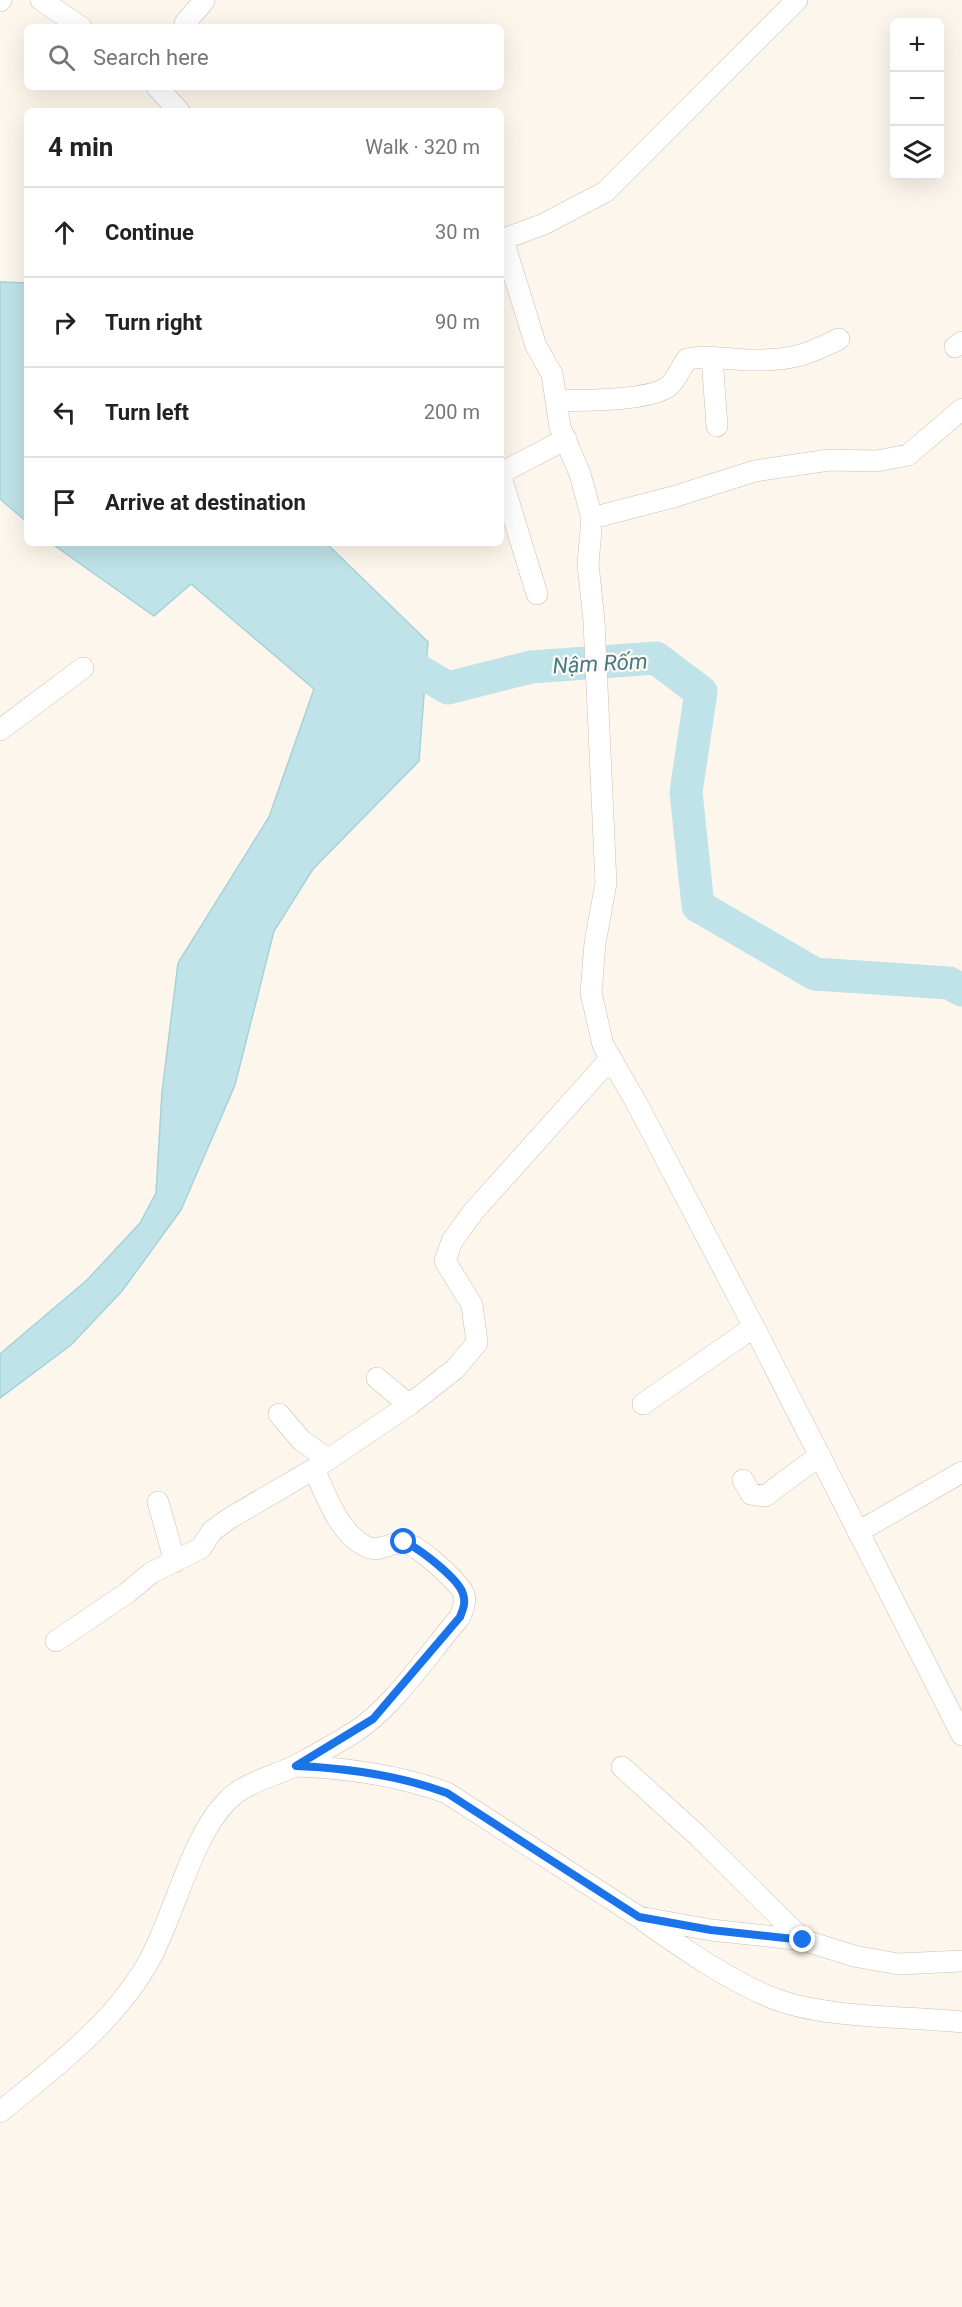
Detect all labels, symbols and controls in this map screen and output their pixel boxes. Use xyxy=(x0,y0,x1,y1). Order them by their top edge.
map controls xyxy=(890,18,944,180)
button: + xyxy=(890,18,944,72)
search box xyxy=(24,24,504,90)
icon: search xyxy=(45,41,78,74)
text: Search here xyxy=(93,45,209,70)
button: − xyxy=(890,72,944,126)
button: layers xyxy=(890,126,944,180)
text: 4 min xyxy=(48,132,113,162)
text: Walk · 320 m xyxy=(365,135,480,159)
icon: ahead xyxy=(48,216,81,249)
text: Continue xyxy=(105,220,194,245)
text: 30 m xyxy=(435,220,480,244)
icon: right xyxy=(48,306,81,339)
text: Turn right xyxy=(105,310,202,335)
text: 90 m xyxy=(435,310,480,334)
icon: left xyxy=(48,396,81,429)
text: Turn left xyxy=(105,400,189,425)
text: 200 m xyxy=(424,400,480,424)
icon: arrive xyxy=(48,486,81,519)
text: Arrive at destination xyxy=(105,490,306,515)
water label: Nậm Rốm xyxy=(552,649,648,678)
route start xyxy=(390,1528,416,1554)
route end xyxy=(789,1926,815,1952)

